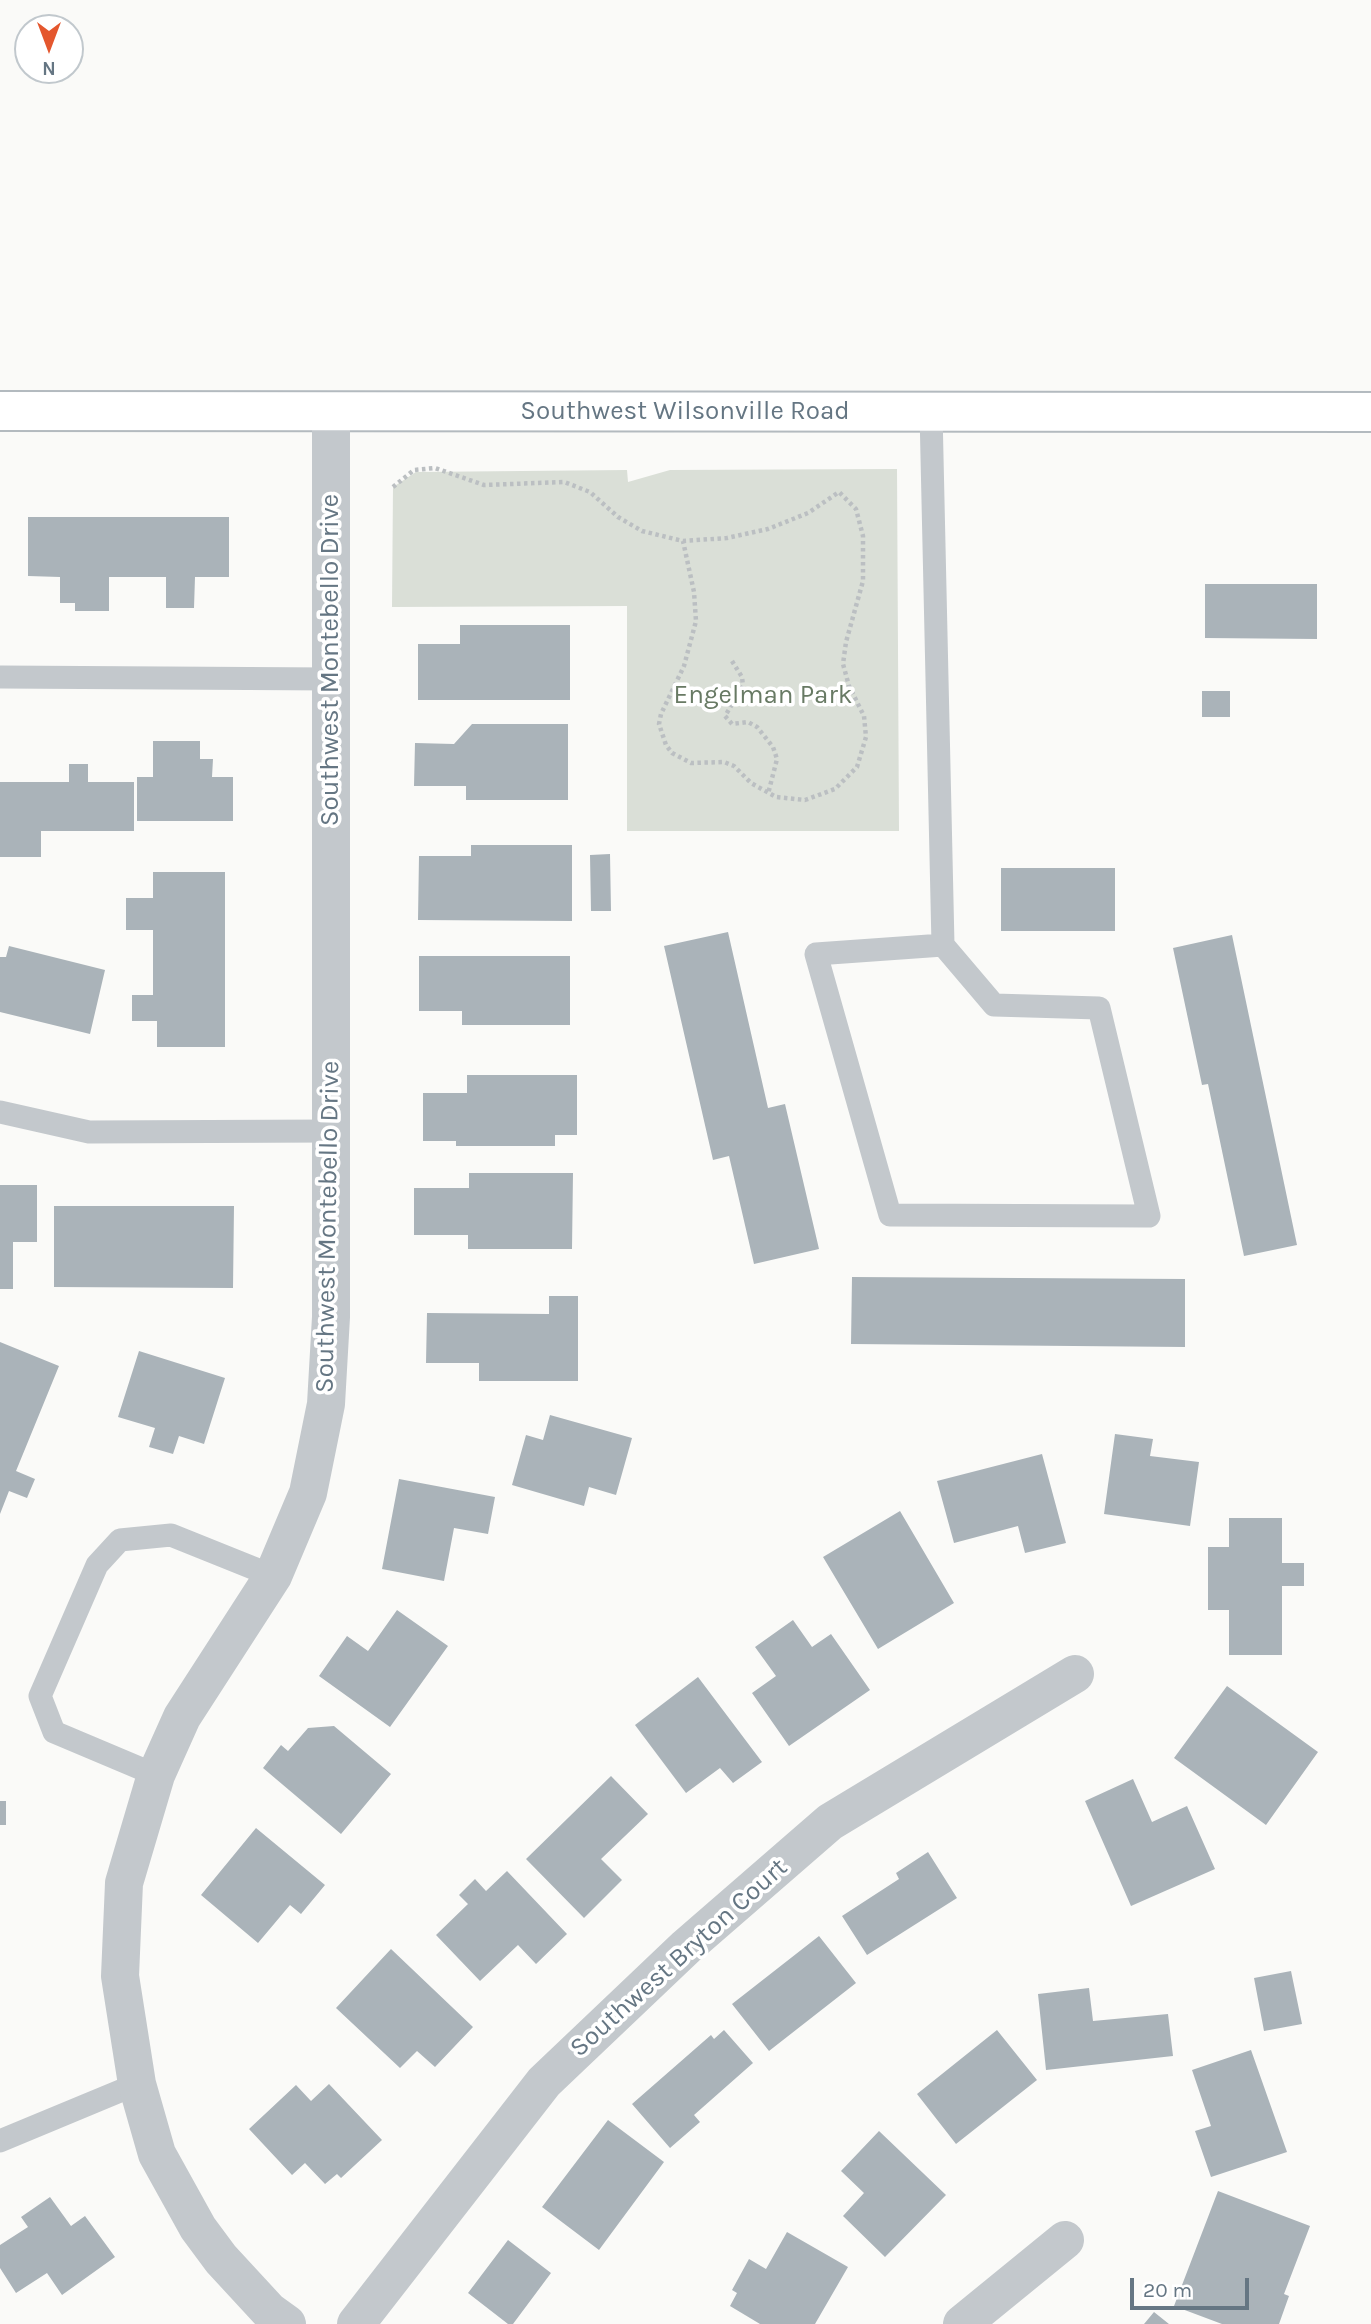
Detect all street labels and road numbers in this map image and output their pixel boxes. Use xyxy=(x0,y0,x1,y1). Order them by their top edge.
street label: Southwest Wilsonville Road xyxy=(520,396,850,428)
street label: Southwest Montebello Drive xyxy=(315,494,347,826)
street label: Southwest Montebello Drive xyxy=(310,1061,346,1393)
street label: Southwest Bryton Court xyxy=(564,1852,794,2064)

